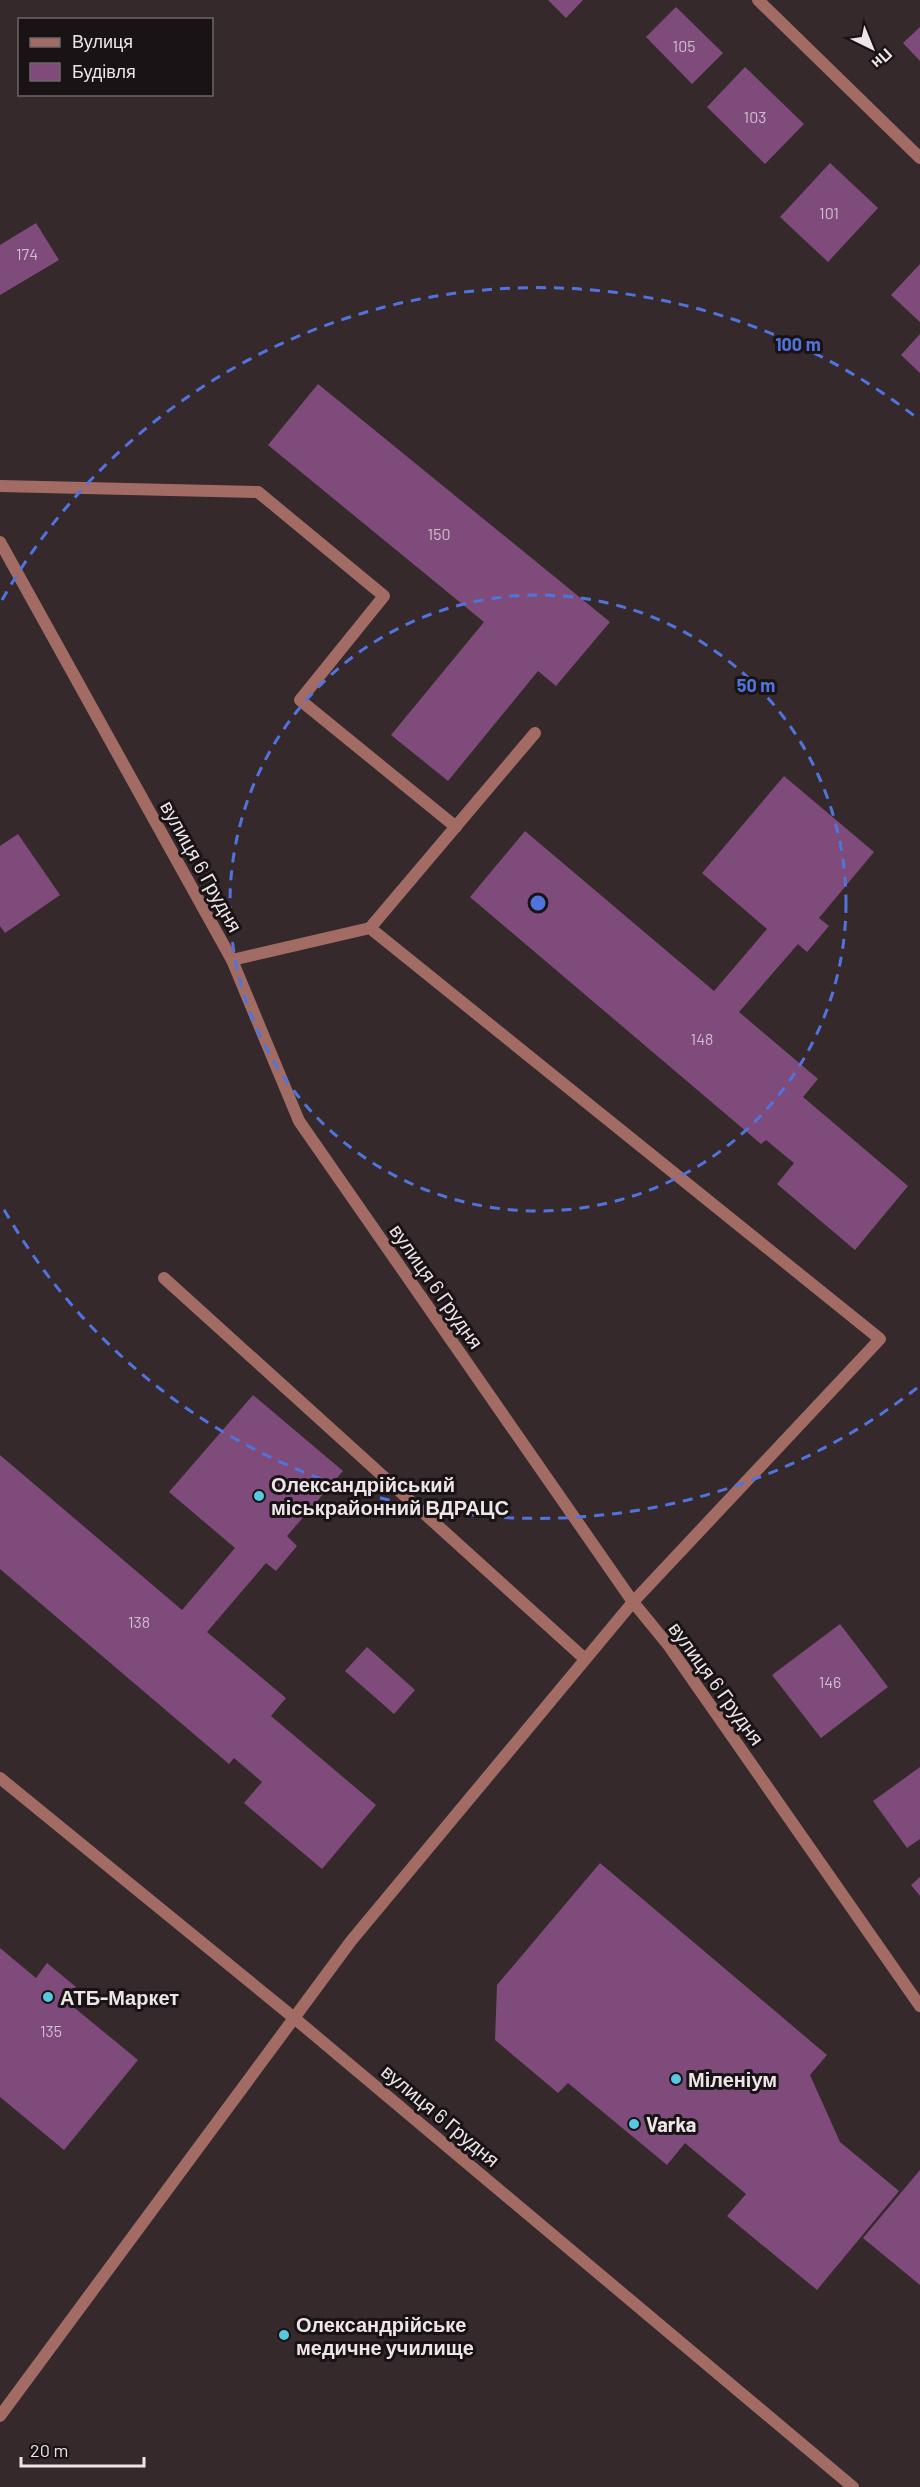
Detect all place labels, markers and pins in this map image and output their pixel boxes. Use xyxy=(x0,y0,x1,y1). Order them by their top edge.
centre of rings xyxy=(528,893,548,913)
place label: Олександрійський міськрайонний ВДРАЦС xyxy=(271,1472,509,1519)
marker: Олександрійський міськрайонний ВДРАЦС xyxy=(252,1489,266,1503)
place label: АТБ-Маркет xyxy=(60,1985,179,2009)
marker: АТБ-Маркет xyxy=(41,1990,55,2004)
place label: Міленіум xyxy=(688,2067,777,2091)
marker: Міленіум xyxy=(669,2072,683,2086)
place label: Varka xyxy=(646,2112,696,2136)
marker: Varka xyxy=(627,2117,641,2131)
place label: Олександрійське медичне училище xyxy=(296,2312,474,2359)
marker: Олександрійське медичне училище xyxy=(277,2328,291,2342)

